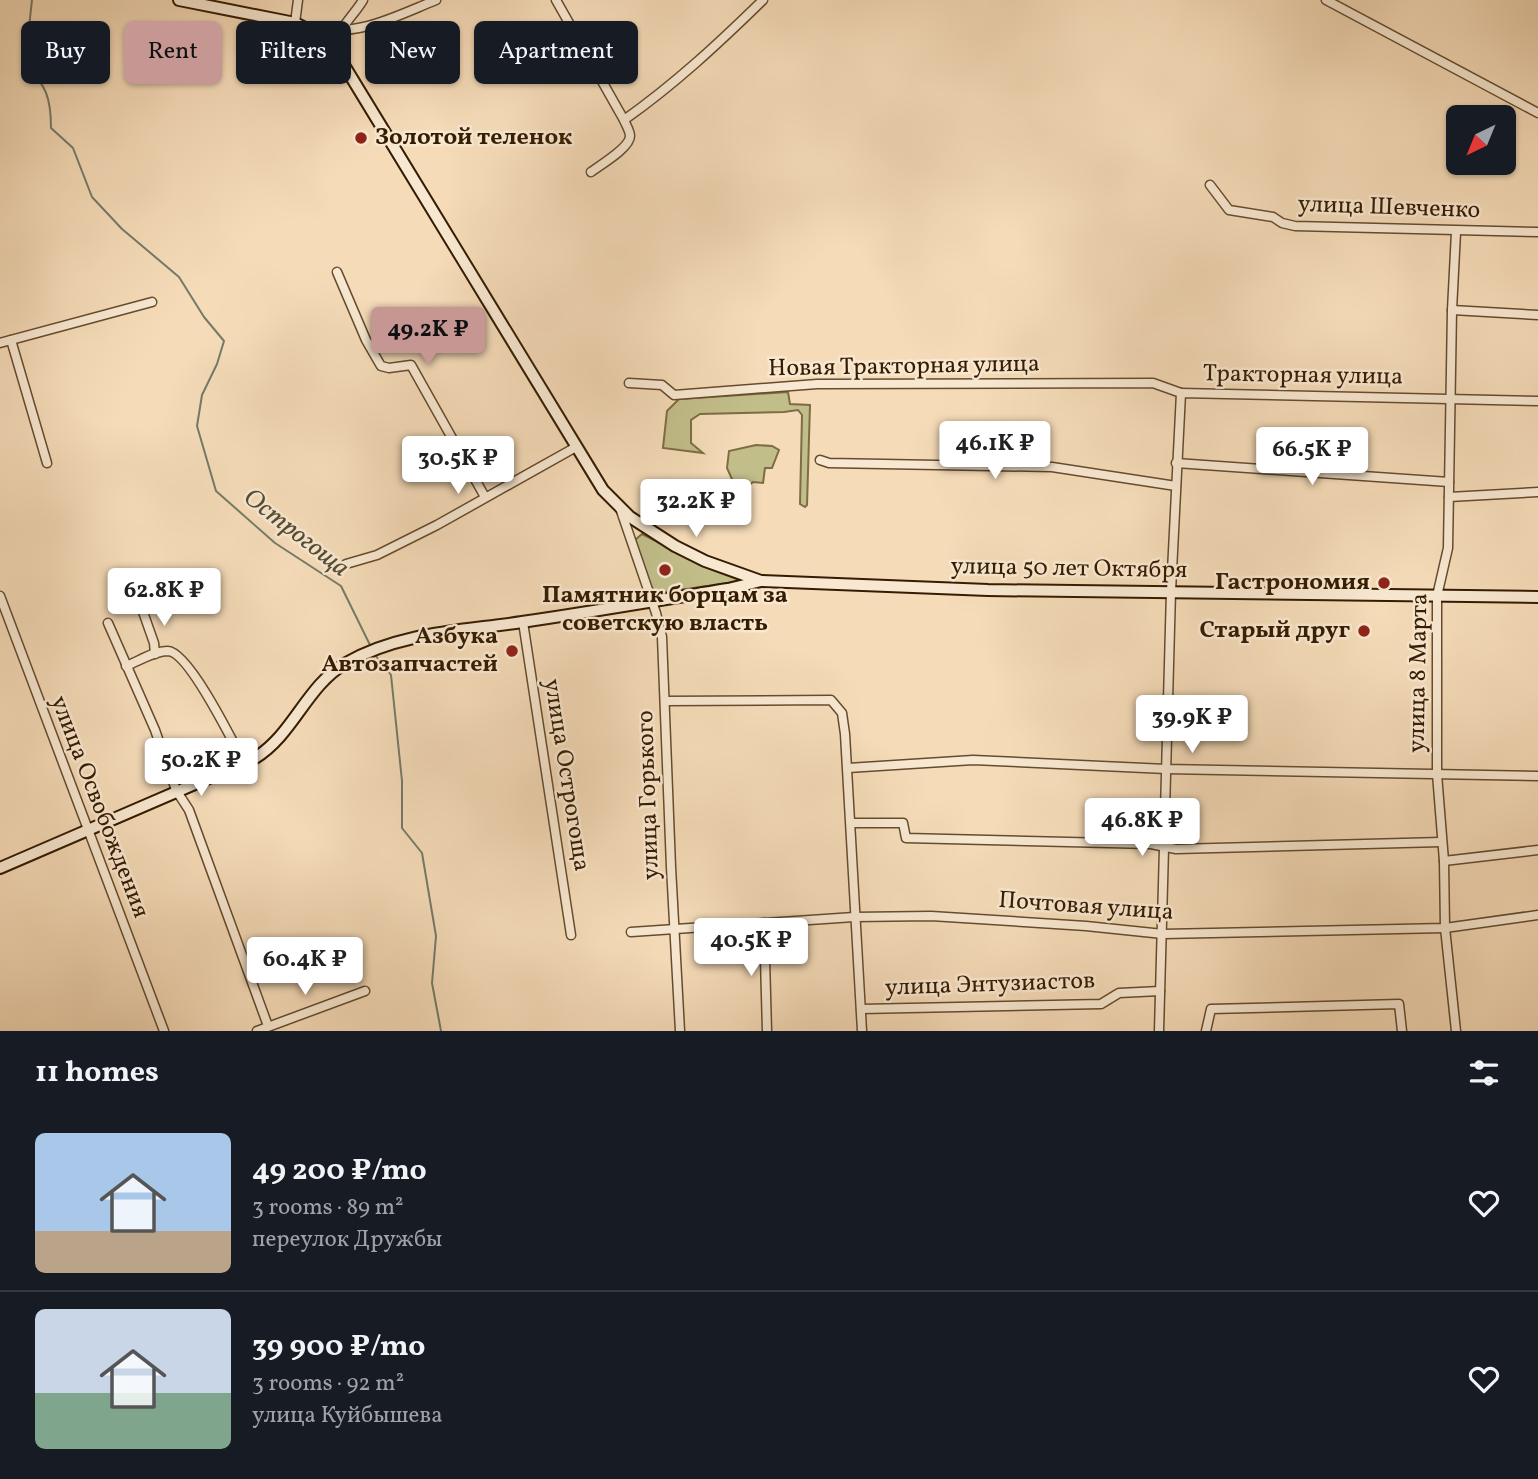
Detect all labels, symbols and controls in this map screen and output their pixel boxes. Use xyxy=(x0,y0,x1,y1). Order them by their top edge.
chip: Buy xyxy=(21,21,110,84)
chip: Rent xyxy=(124,21,222,84)
chip: Filters xyxy=(236,21,351,84)
chip: New xyxy=(365,21,460,84)
chip: Apartment xyxy=(474,21,638,84)
north arrow xyxy=(1446,105,1516,175)
map controls xyxy=(1446,105,1516,175)
place label: Золотой теленок xyxy=(375,121,572,155)
marker: Золотой теленок xyxy=(353,130,369,146)
street label: улица Шевченко xyxy=(1297,188,1481,228)
pin: 49.2K ₽ xyxy=(363,308,493,367)
text: 49.2K ₽ xyxy=(387,314,469,346)
street label: Новая Тракторная улица xyxy=(768,348,1040,386)
street label: Тракторная улица xyxy=(1203,357,1403,395)
pin: 46.1K ₽ xyxy=(930,421,1060,481)
text: 46.1K ₽ xyxy=(955,428,1035,460)
pin: 66.5K ₽ xyxy=(1247,428,1377,487)
text: 66.5K ₽ xyxy=(1272,434,1352,466)
pin: 30.5K ₽ xyxy=(393,436,523,496)
text: 30.5K ₽ xyxy=(418,443,498,475)
water label: Острогоща xyxy=(235,480,357,586)
pin: 32.2K ₽ xyxy=(631,480,761,539)
text: 32.2K ₽ xyxy=(656,486,736,518)
street label: улица 50 лет Октября xyxy=(950,550,1188,588)
marker: Памятник борцам за советскую власть xyxy=(657,562,673,578)
place label: Гастрономия xyxy=(1215,566,1370,600)
pin: 62.8K ₽ xyxy=(99,568,229,628)
text: 62.8K ₽ xyxy=(124,575,204,607)
marker: Гастрономия xyxy=(1376,575,1392,591)
place label: Памятник борцам за советскую власть xyxy=(542,579,788,641)
street label: улица 8 Марта xyxy=(1401,593,1437,753)
place label: Старый друг xyxy=(1199,614,1350,648)
place label: Азбука Автозапчастей xyxy=(321,620,498,682)
marker: Старый друг xyxy=(1356,623,1372,639)
marker: Азбука Автозапчастей xyxy=(504,643,520,659)
street label: улица Острогоща xyxy=(534,676,598,874)
street label: улица Освобождения xyxy=(41,691,157,923)
pin: 39.9K ₽ xyxy=(1127,696,1257,755)
text: 39.9K ₽ xyxy=(1152,702,1232,734)
street label: улица Горького xyxy=(629,710,669,880)
pin: 50.2K ₽ xyxy=(136,738,266,798)
text: 50.2K ₽ xyxy=(161,745,241,777)
pin: 46.8K ₽ xyxy=(1077,798,1207,858)
text: 46.8K ₽ xyxy=(1101,805,1183,837)
street label: Почтовая улица xyxy=(997,884,1175,930)
pin: 40.5K ₽ xyxy=(686,918,816,978)
text: 40.5K ₽ xyxy=(710,925,792,957)
pin: 60.4K ₽ xyxy=(240,937,370,997)
text: 60.4K ₽ xyxy=(263,944,347,976)
street label: улица Энтузиастов xyxy=(884,964,1096,1006)
text: 11 homes xyxy=(35,1052,159,1094)
icon: filters xyxy=(1465,1054,1503,1092)
text: 49 200 ₽/mo xyxy=(252,1150,427,1192)
icon: home xyxy=(91,1161,175,1245)
icon: heart xyxy=(1465,1184,1503,1222)
text: 3 rooms · 89 m² xyxy=(252,1192,404,1224)
text: переулок Дружбы xyxy=(252,1224,442,1256)
text: 39 900 ₽/mo xyxy=(252,1326,425,1368)
icon: home xyxy=(91,1337,175,1421)
icon: heart xyxy=(1465,1360,1503,1398)
text: 3 rooms · 92 m² xyxy=(252,1368,404,1400)
text: улица Куйбышева xyxy=(252,1400,443,1432)

